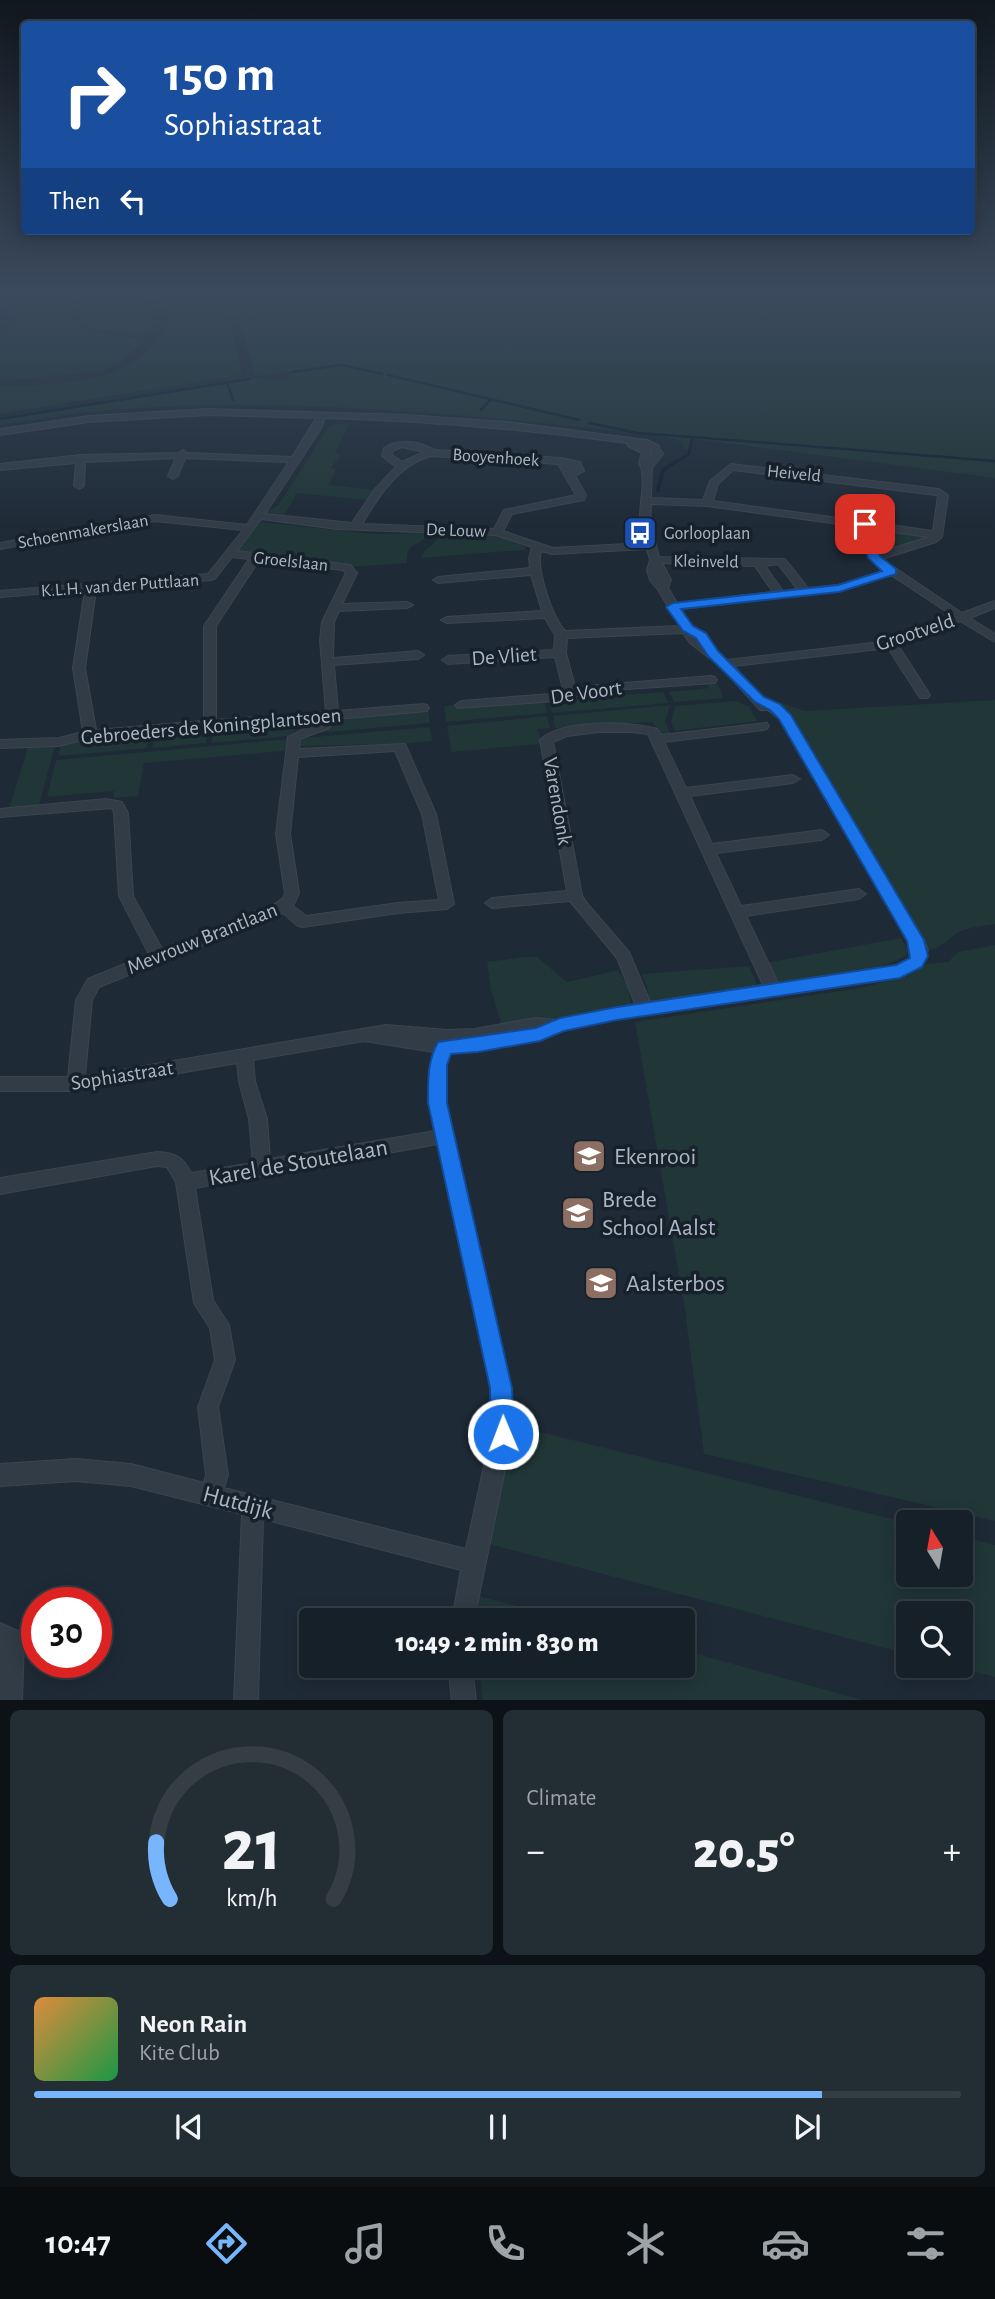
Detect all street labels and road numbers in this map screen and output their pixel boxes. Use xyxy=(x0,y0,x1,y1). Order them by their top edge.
street label: Booyenhoek xyxy=(452,446,541,470)
street label: Heiveld xyxy=(766,462,822,486)
street label: Schoenmakerslaan xyxy=(16,512,150,552)
street label: De Louw xyxy=(426,521,486,541)
street label: Groelslaan xyxy=(253,549,329,575)
street label: Kleinveld xyxy=(673,552,739,572)
street label: K.L.H. van der Puttlaan xyxy=(40,571,200,601)
street label: Grootveld xyxy=(874,610,957,655)
street label: De Vliet xyxy=(471,644,537,669)
street label: De Voort xyxy=(549,677,623,708)
street label: Gebroeders de Koningplantsoen xyxy=(80,705,342,748)
street label: Varendonk xyxy=(539,756,576,847)
street label: Mevrouw Brantlaan xyxy=(124,899,280,978)
street label: Sophiastraat xyxy=(69,1057,175,1094)
street label: Karel de Stoutelaan xyxy=(207,1135,389,1191)
street label: Hutdijk xyxy=(200,1482,275,1524)

